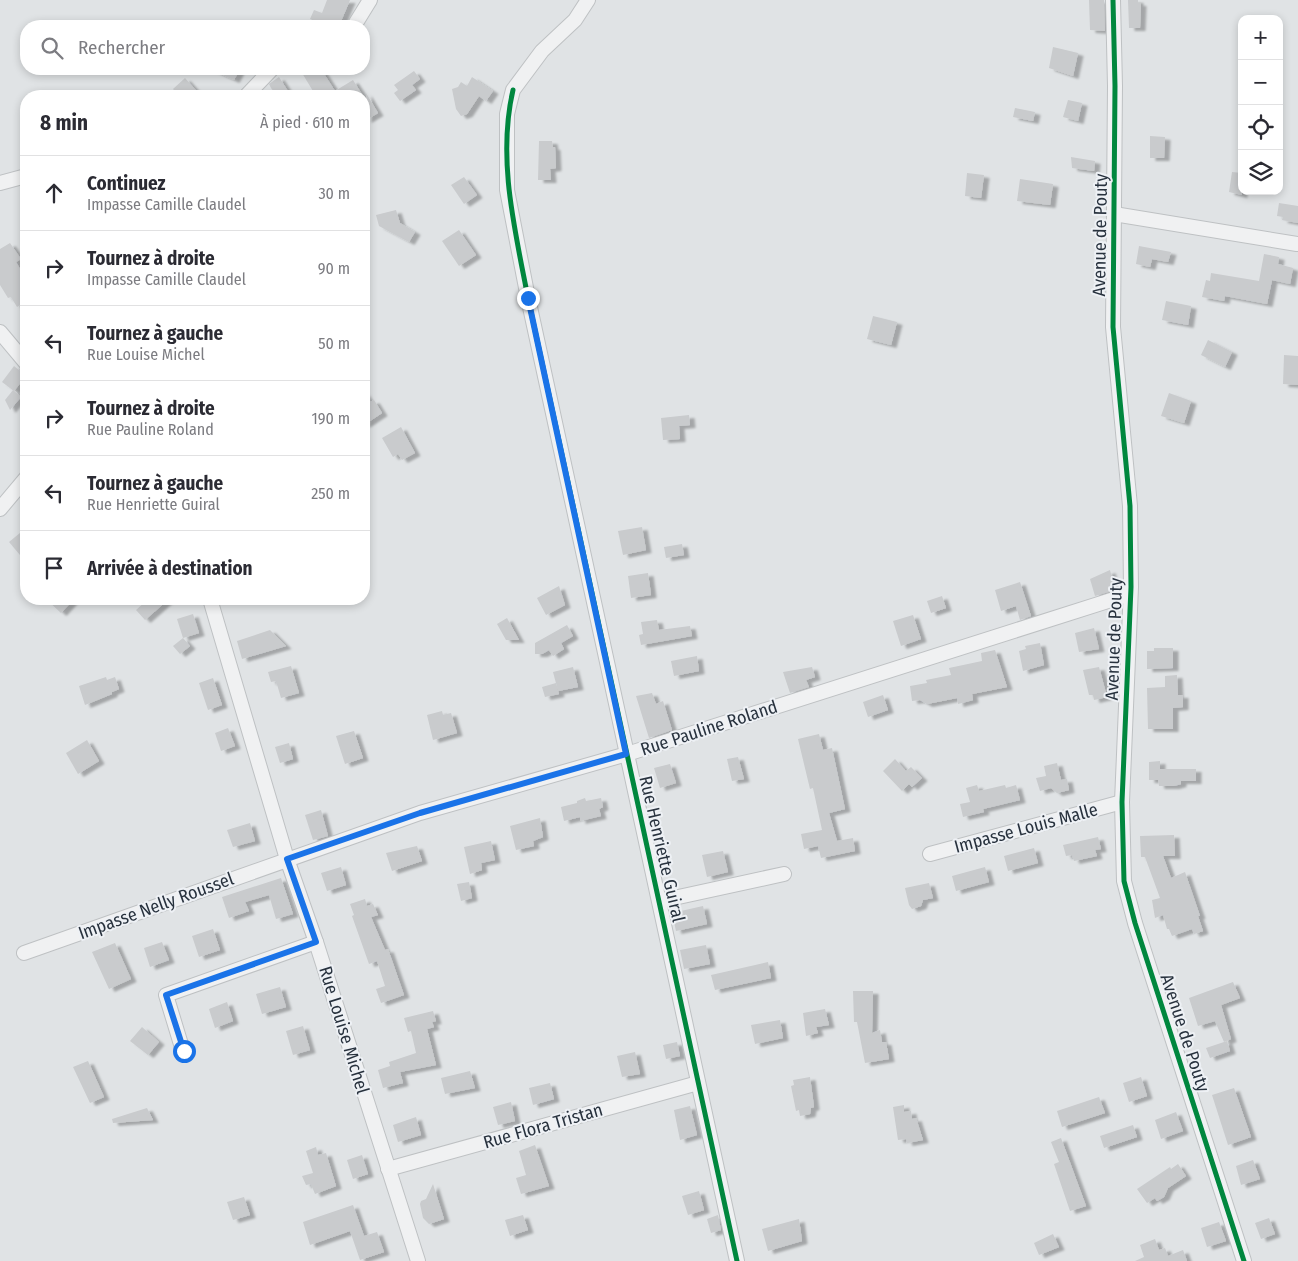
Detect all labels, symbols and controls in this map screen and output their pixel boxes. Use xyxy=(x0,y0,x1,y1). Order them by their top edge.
map controls xyxy=(1238,15,1283,195)
button: + xyxy=(1238,15,1283,60)
search box xyxy=(20,20,370,75)
icon: search xyxy=(38,34,66,62)
text: Rechercher xyxy=(78,36,165,59)
button: − xyxy=(1238,60,1283,105)
button: locate xyxy=(1238,105,1283,150)
text: 8 min xyxy=(40,110,88,136)
text: À pied · 610 m xyxy=(260,113,350,132)
button: layers xyxy=(1238,150,1283,195)
text: Continuez xyxy=(87,172,166,195)
street label: Avenue de Pouty xyxy=(1088,173,1112,297)
icon: ahead xyxy=(40,179,68,207)
text: 30 m xyxy=(318,184,350,203)
text: Impasse Camille Claudel xyxy=(87,195,246,214)
text: Tournez à droite xyxy=(87,247,215,270)
icon: right xyxy=(40,254,68,282)
text: 90 m xyxy=(318,259,350,278)
text: Impasse Camille Claudel xyxy=(87,270,246,289)
route end xyxy=(517,287,540,310)
text: Tournez à gauche xyxy=(87,322,223,345)
icon: left xyxy=(40,329,68,357)
text: 50 m xyxy=(318,334,350,353)
text: Rue Louise Michel xyxy=(87,345,205,364)
text: Tournez à droite xyxy=(87,397,215,420)
icon: right xyxy=(40,404,68,432)
text: 190 m xyxy=(312,409,350,428)
text: Rue Pauline Roland xyxy=(87,420,214,439)
text: Tournez à gauche xyxy=(87,472,223,495)
icon: left xyxy=(40,479,68,507)
text: 250 m xyxy=(311,484,350,503)
text: Rue Henriette Guiral xyxy=(87,495,220,514)
icon: arrive xyxy=(40,554,68,582)
text: Arrivée à destination xyxy=(87,557,253,580)
street label: Avenue de Pouty xyxy=(1101,577,1127,701)
street label: Rue Pauline Roland xyxy=(638,696,780,760)
street label: Rue Henriette Guiral xyxy=(634,774,690,924)
street label: Impasse Louis Malle xyxy=(952,798,1100,858)
street label: Impasse Nelly Roussel xyxy=(75,868,237,944)
street label: Rue Louise Michel xyxy=(314,964,374,1097)
street label: Avenue de Pouty xyxy=(1156,971,1214,1095)
route start xyxy=(173,1040,196,1063)
street label: Rue Flora Tristan xyxy=(481,1098,605,1154)

